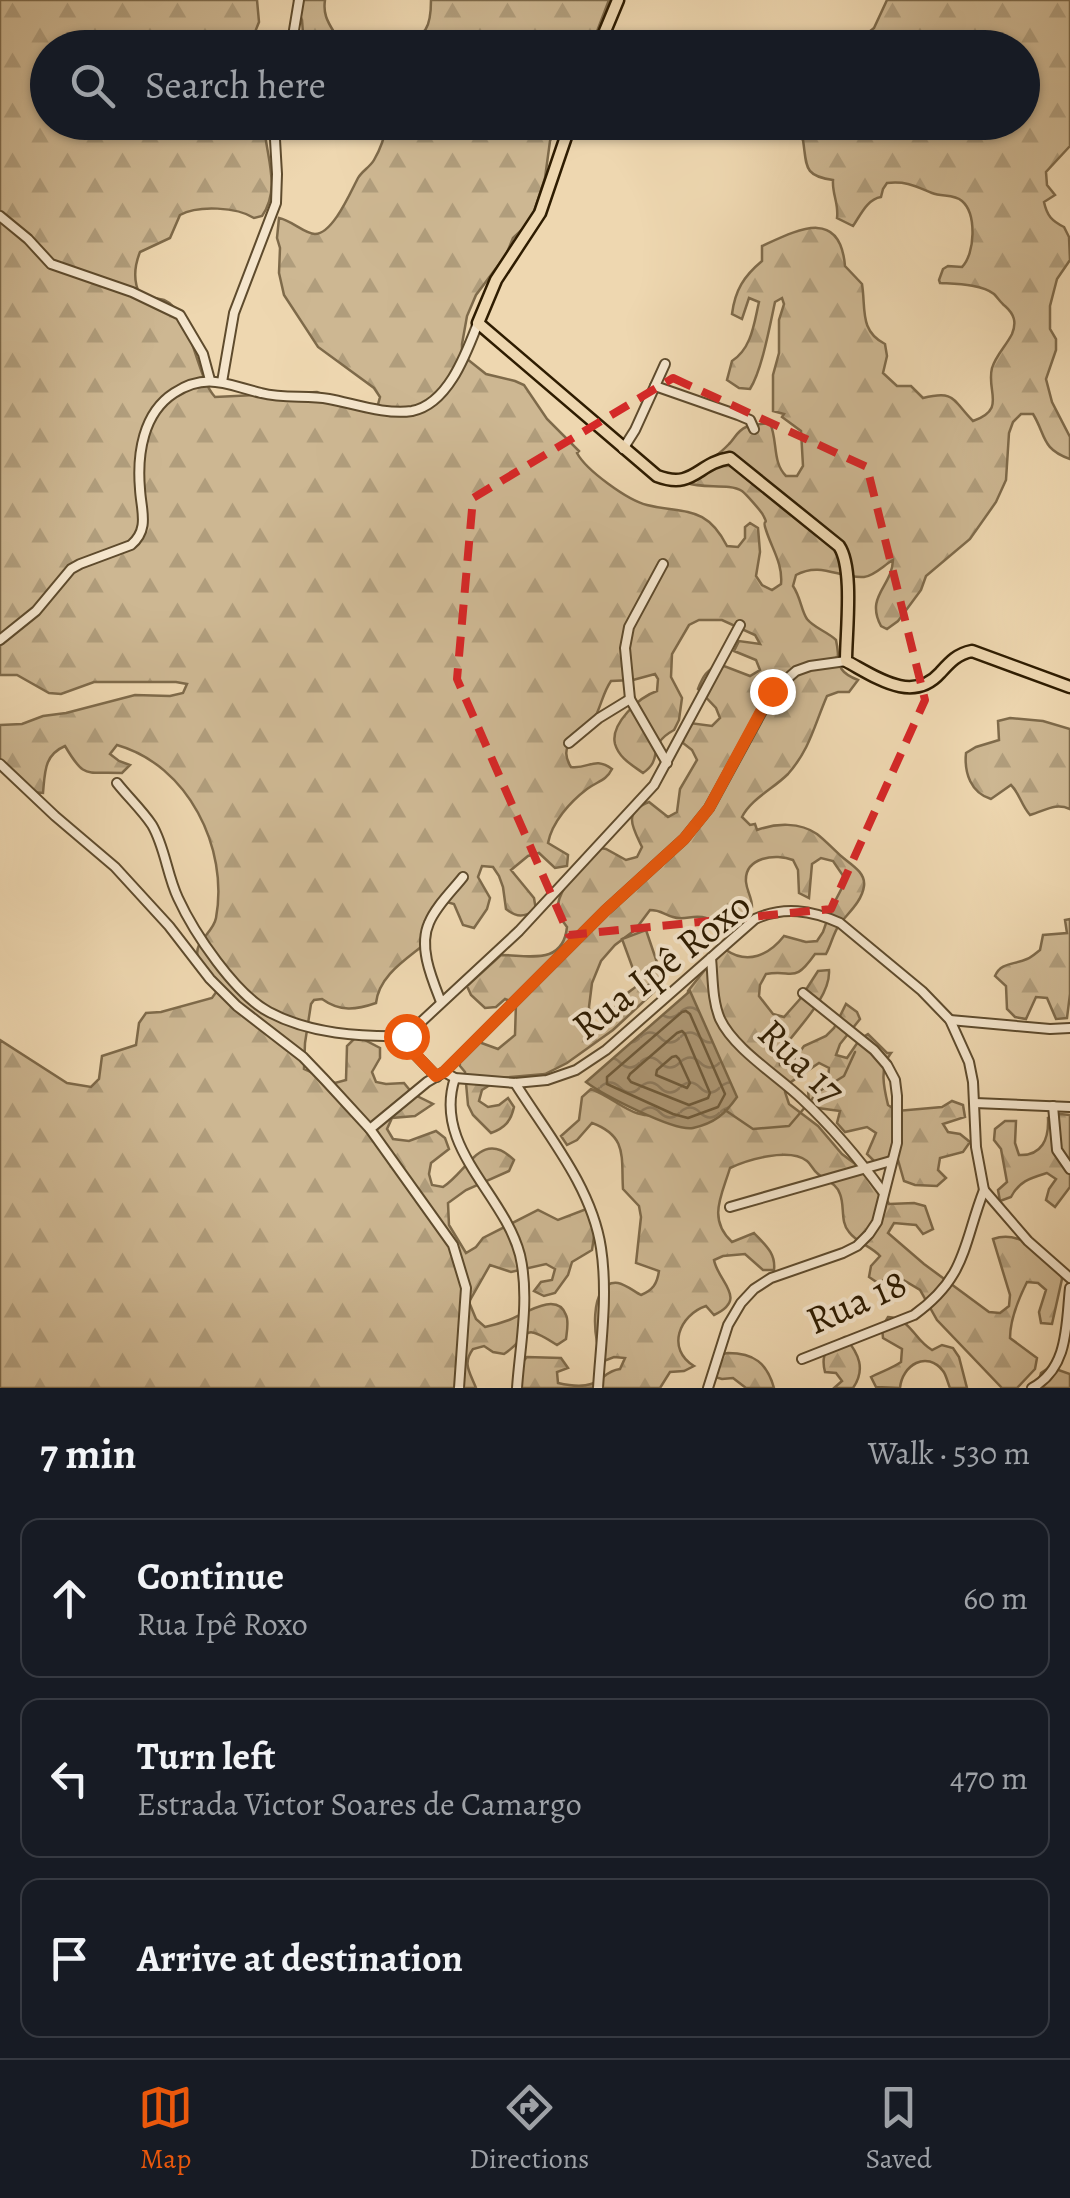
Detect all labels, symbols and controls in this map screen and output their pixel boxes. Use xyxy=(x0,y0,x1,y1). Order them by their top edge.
search box xyxy=(30,30,1040,140)
icon: search xyxy=(65,58,120,113)
text: Search here xyxy=(145,59,326,111)
route end xyxy=(750,669,796,715)
street label: Rua Ipê Roxo xyxy=(560,878,762,1053)
street label: Rua 17 xyxy=(746,1006,858,1117)
route start xyxy=(384,1014,430,1060)
street label: Rua 18 xyxy=(797,1255,915,1348)
text: 7 min xyxy=(40,1425,136,1482)
text: Walk · 530 m xyxy=(868,1431,1030,1475)
text: Continue xyxy=(137,1550,284,1602)
icon: ahead xyxy=(42,1571,97,1626)
text: 60 m xyxy=(963,1576,1028,1620)
text: Rua Ipê Roxo xyxy=(137,1602,308,1646)
text: Turn left xyxy=(137,1730,276,1782)
icon: left xyxy=(42,1751,97,1806)
text: 470 m xyxy=(950,1756,1028,1800)
text: Estrada Victor Soares de Camargo xyxy=(137,1782,582,1826)
icon: arrive xyxy=(42,1931,97,1986)
text: Arrive at destination xyxy=(137,1932,463,1984)
tab: Map xyxy=(138,2080,193,2178)
tab: Directions xyxy=(469,2080,589,2178)
tab: Saved xyxy=(866,2080,932,2178)

